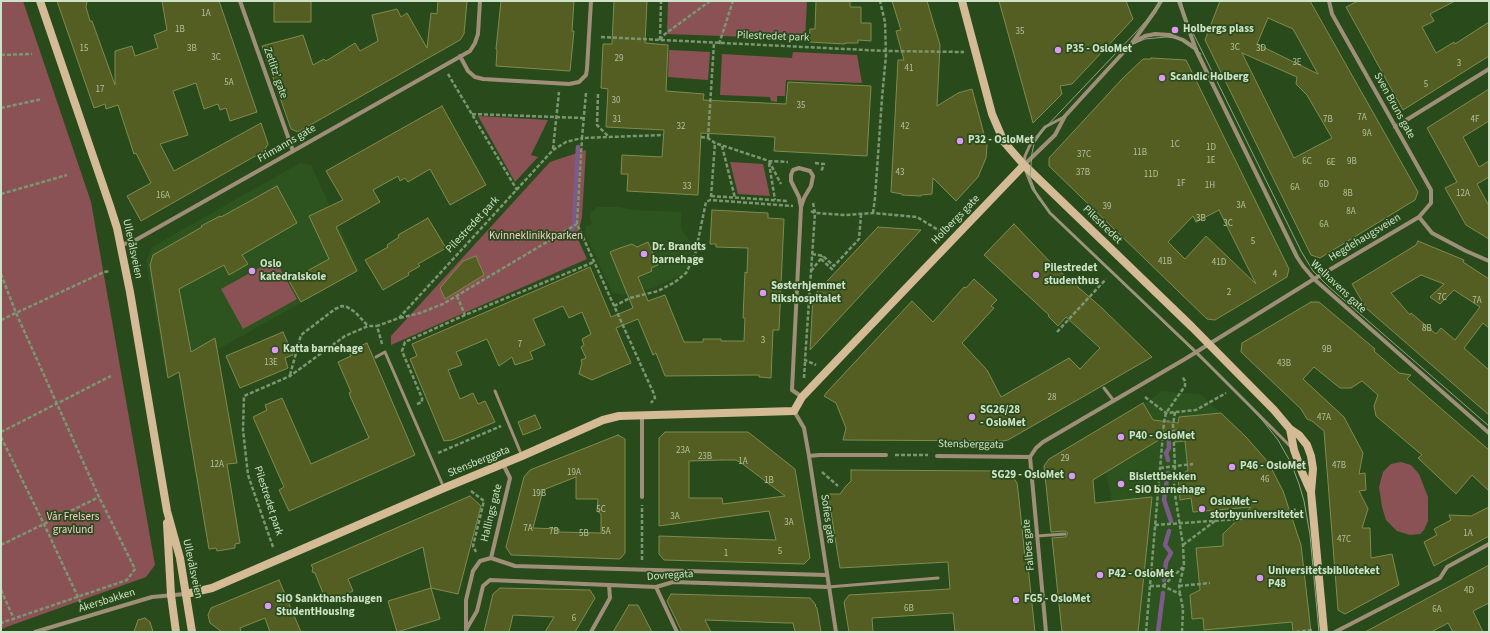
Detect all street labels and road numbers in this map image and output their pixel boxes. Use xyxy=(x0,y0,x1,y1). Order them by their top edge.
street label: Pilestredet park xyxy=(736,29,810,45)
street label: Zetlitz’ gate xyxy=(260,46,290,100)
street label: Sven Bruns gate xyxy=(1370,71,1418,141)
street label: Frimanns gate xyxy=(256,122,318,166)
street label: Holbergs gate xyxy=(929,193,983,247)
street label: Pilestredet park xyxy=(443,194,503,256)
street label: Pilestredet xyxy=(1080,203,1124,247)
street label: Hegdehaugsveien xyxy=(1327,211,1403,265)
street label: Ullevålsveien xyxy=(119,218,145,280)
street label: Welhavens gate xyxy=(1307,258,1369,316)
street label: Stensberggata xyxy=(938,438,1004,452)
street label: Stensberggata xyxy=(446,444,512,480)
street label: Pilestredet park xyxy=(251,464,285,538)
street label: Hallings gate xyxy=(478,483,506,543)
street label: Sofies gate xyxy=(817,493,837,545)
street label: Falbes gate xyxy=(1020,519,1038,571)
street label: Ullevålsveien xyxy=(179,538,205,600)
street label: Dovregata xyxy=(646,568,694,584)
street label: Akersbakken xyxy=(77,586,137,616)

